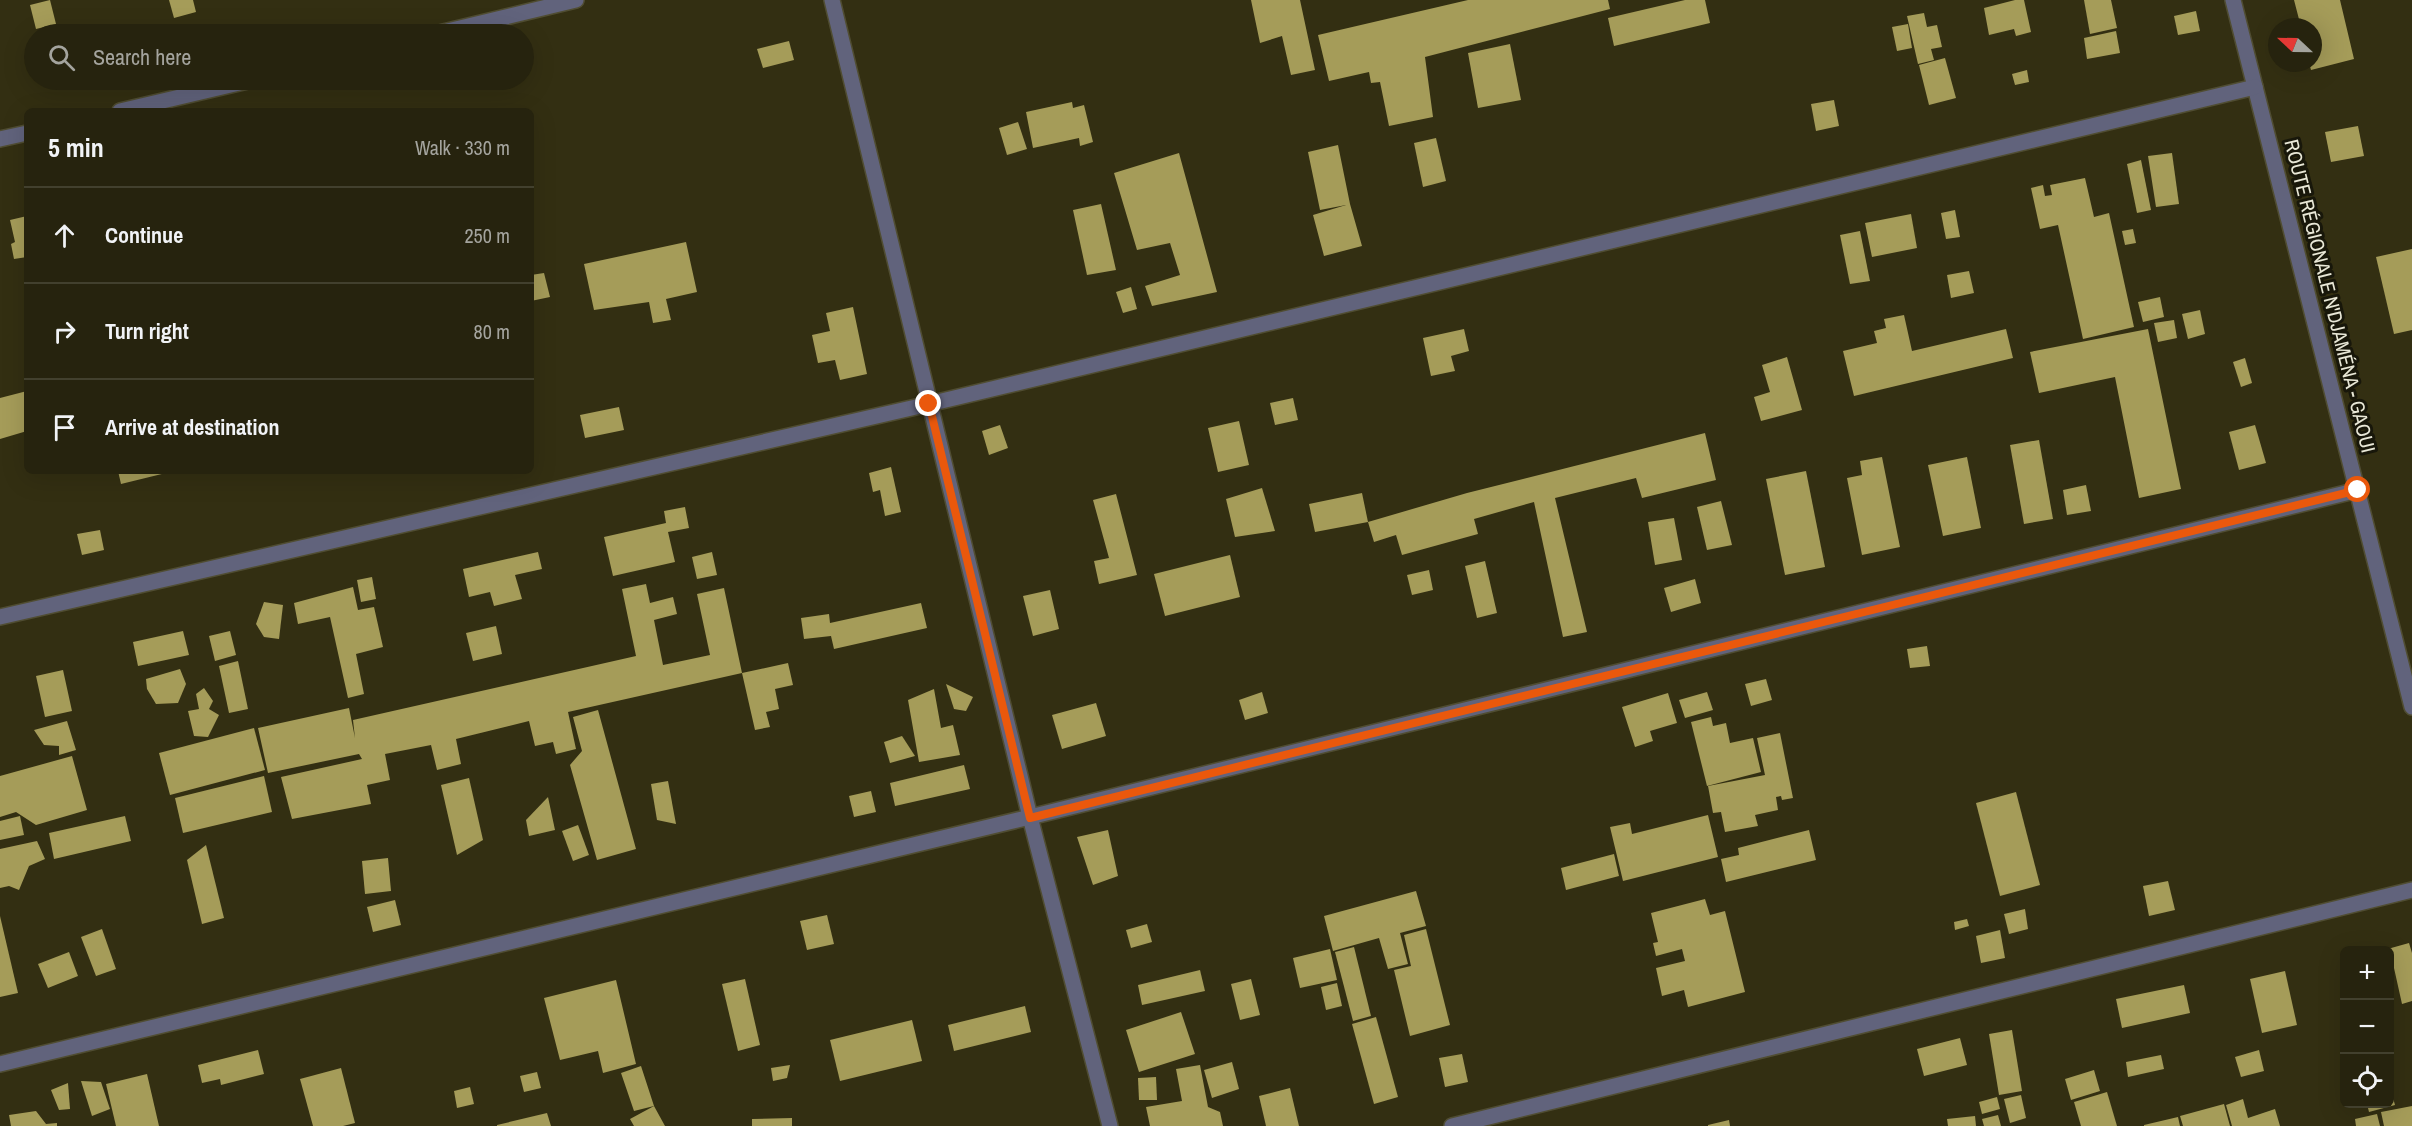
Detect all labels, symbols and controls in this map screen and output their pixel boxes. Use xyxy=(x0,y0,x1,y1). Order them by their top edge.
north arrow xyxy=(2268,18,2322,72)
search box xyxy=(24,24,534,90)
icon: search xyxy=(45,41,78,74)
text: Search here xyxy=(93,42,191,72)
text: 5 min xyxy=(48,130,104,165)
text: Walk · 330 m xyxy=(415,134,510,161)
street label: ROUTE RÉGIONALE N'DJAMÉNA - GAOUI xyxy=(2278,136,2383,455)
icon: ahead xyxy=(48,219,81,252)
text: Continue xyxy=(105,220,183,250)
text: 250 m xyxy=(464,222,510,249)
icon: right xyxy=(48,315,81,348)
text: Turn right xyxy=(105,316,189,346)
text: 80 m xyxy=(474,318,510,345)
route end xyxy=(915,390,941,416)
icon: arrive xyxy=(48,411,81,444)
text: Arrive at destination xyxy=(105,412,279,442)
route start xyxy=(2344,476,2370,502)
map controls xyxy=(2340,946,2394,1108)
button: + xyxy=(2340,946,2394,1000)
button: − xyxy=(2340,1000,2394,1054)
button: locate xyxy=(2340,1054,2394,1108)

